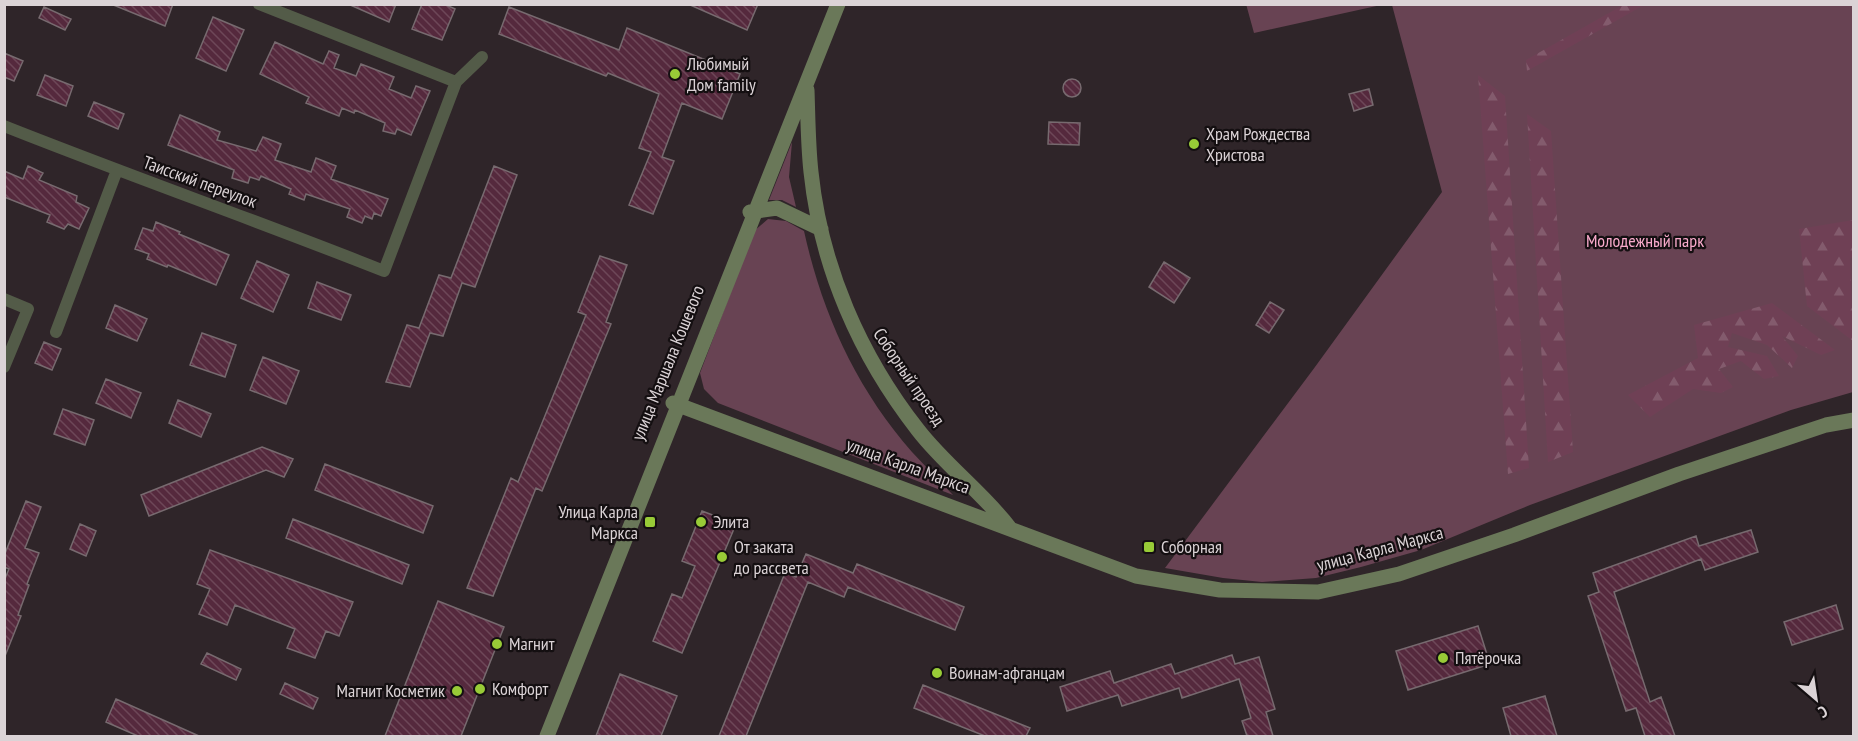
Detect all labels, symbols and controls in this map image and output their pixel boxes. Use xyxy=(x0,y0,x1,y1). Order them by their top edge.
place label: Любимый Дом family xyxy=(686,52,756,96)
marker: Любимый Дом family xyxy=(668,67,682,81)
place label: Храм Рождества Христова xyxy=(1206,122,1310,166)
marker: Храм Рождества Христова xyxy=(1187,137,1201,151)
street label: Таисский переулок xyxy=(140,150,260,213)
park label: Молодежный парк xyxy=(1586,229,1704,252)
street label: улица Маршала Кошевого xyxy=(626,282,709,444)
street label: Соборный проезд xyxy=(868,323,951,430)
street label: улица Карла Маркса xyxy=(843,433,973,499)
place label: Улица Карла Маркса xyxy=(559,500,638,544)
place label: Элита xyxy=(713,510,749,533)
marker: Улица Карла Маркса xyxy=(643,515,657,529)
marker: Элита xyxy=(694,515,708,529)
street label: улица Карла Маркса xyxy=(1314,521,1446,576)
place label: От заката до рассвета xyxy=(734,535,809,579)
place label: Соборная xyxy=(1161,535,1222,558)
marker: Соборная xyxy=(1142,540,1156,554)
marker: От заката до рассвета xyxy=(715,550,729,564)
place label: Магнит xyxy=(509,632,555,655)
marker: Магнит xyxy=(490,637,504,651)
place label: Пятёрочка xyxy=(1455,646,1521,669)
marker: Пятёрочка xyxy=(1436,651,1450,665)
place label: Воинам-афганцам xyxy=(949,661,1065,684)
marker: Воинам-афганцам xyxy=(930,666,944,680)
north arrow xyxy=(1786,669,1846,729)
place label: Комфорт xyxy=(492,677,548,700)
place label: Магнит Косметик xyxy=(337,679,445,702)
marker: Комфорт xyxy=(473,682,487,696)
marker: Магнит Косметик xyxy=(450,684,464,698)
text: С xyxy=(1815,702,1831,723)

